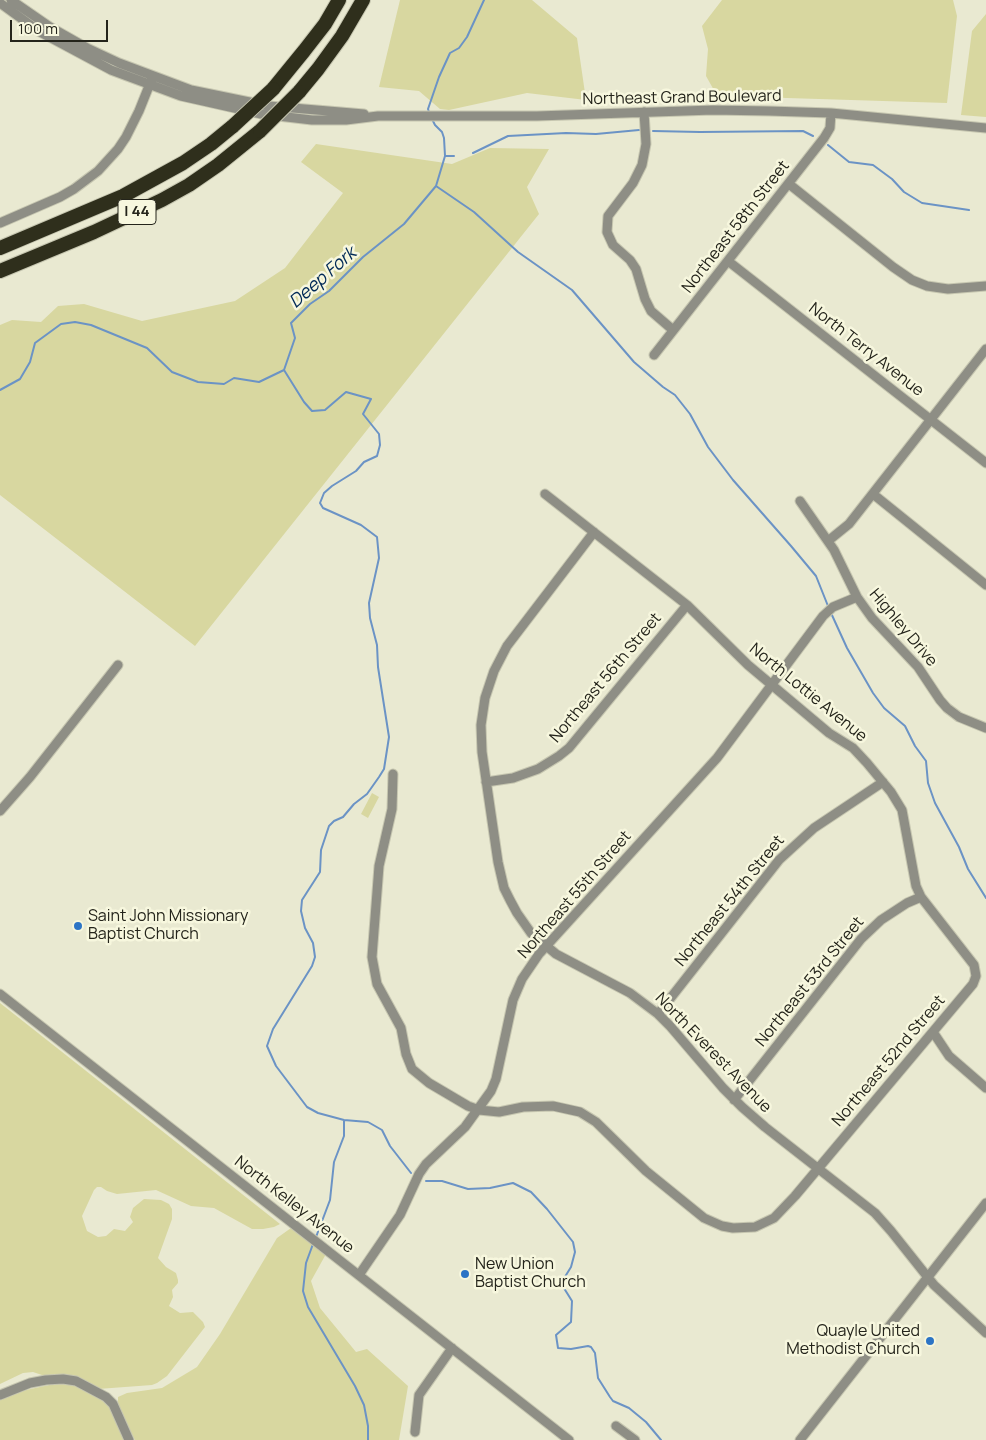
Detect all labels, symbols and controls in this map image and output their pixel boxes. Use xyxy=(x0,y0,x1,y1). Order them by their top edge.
scale bar xyxy=(12,10,110,42)
text: 100 m xyxy=(18,18,58,39)
street label: Northeast Grand Boulevard xyxy=(582,87,782,109)
street label: Northeast 58th Street xyxy=(678,157,794,297)
road number: I 44 xyxy=(118,200,156,224)
water label: Deep Fork xyxy=(285,243,361,313)
street label: North Terry Avenue xyxy=(805,299,927,401)
street label: Highley Drive xyxy=(865,585,941,671)
street label: Northeast 56th Street xyxy=(546,609,666,747)
street label: North Lottie Avenue xyxy=(745,640,871,746)
street label: Northeast 55th Street xyxy=(514,827,636,963)
street label: Northeast 54th Street xyxy=(671,832,789,970)
place label: Saint John Missionary Baptist Church xyxy=(88,907,248,945)
street label: Northeast 53rd Street xyxy=(752,913,868,1051)
marker: Saint John Missionary Baptist Church xyxy=(72,920,84,932)
street label: North Everest Avenue xyxy=(651,989,775,1117)
street label: Northeast 52nd Street xyxy=(829,992,949,1130)
street label: North Kelley Avenue xyxy=(230,1152,358,1258)
place label: New Union Baptist Church xyxy=(475,1255,586,1293)
marker: New Union Baptist Church xyxy=(459,1268,471,1280)
place label: Quayle United Methodist Church xyxy=(786,1322,920,1360)
marker: Quayle United Methodist Church xyxy=(924,1335,936,1347)

